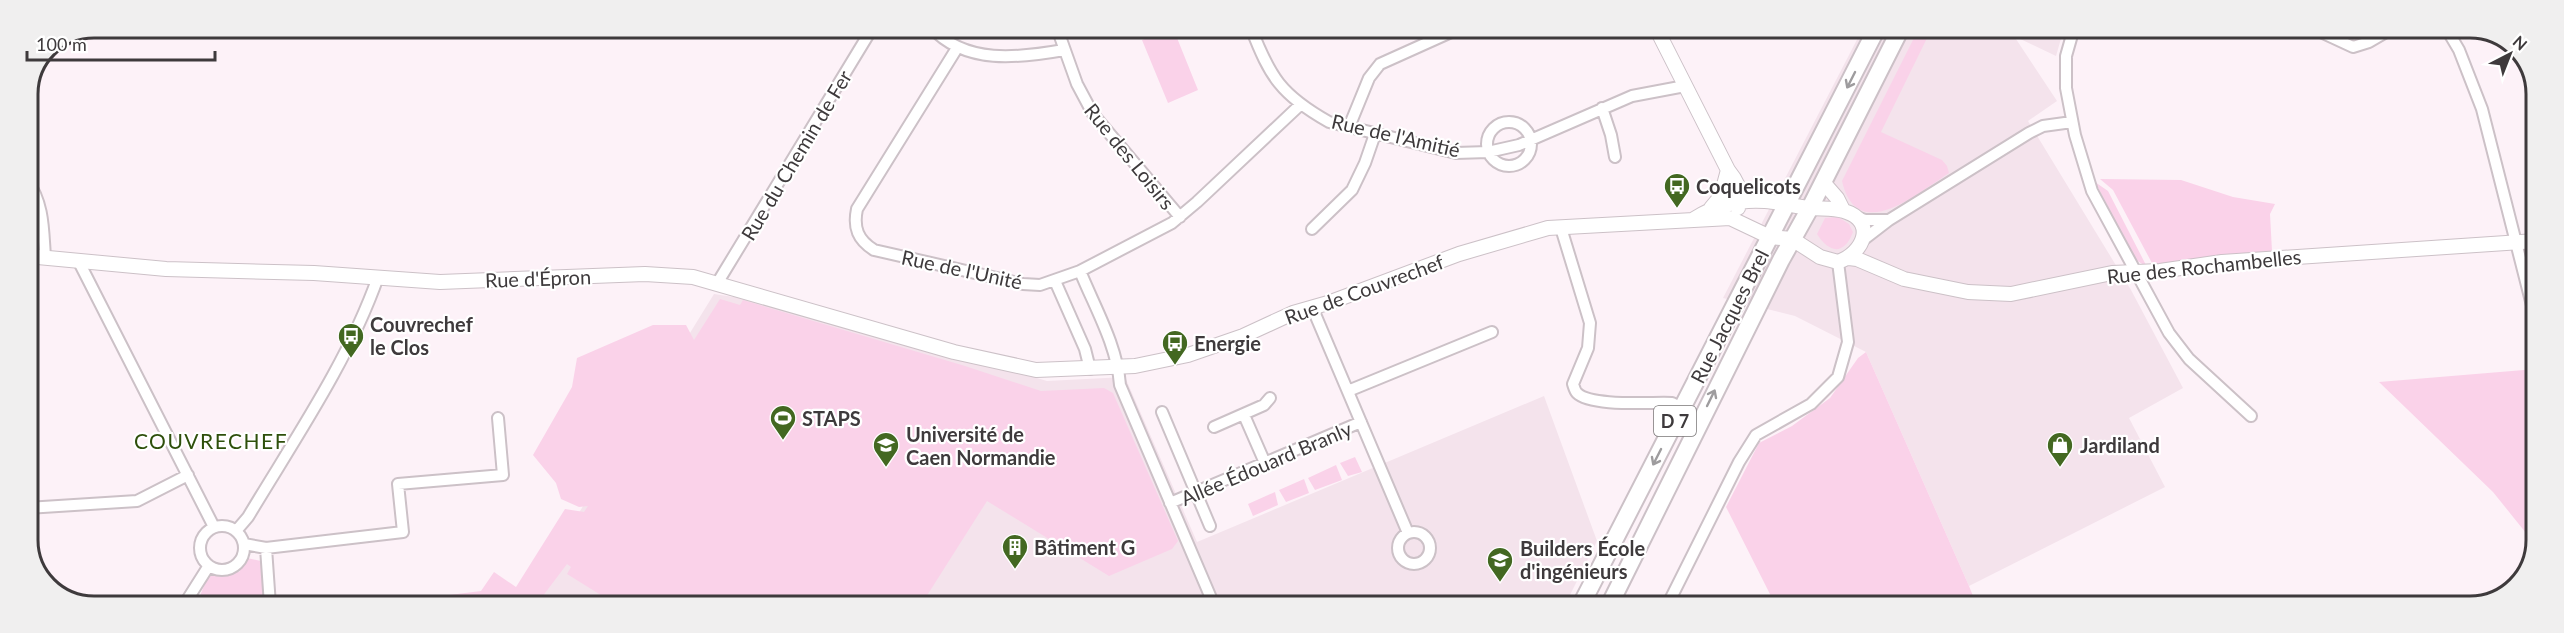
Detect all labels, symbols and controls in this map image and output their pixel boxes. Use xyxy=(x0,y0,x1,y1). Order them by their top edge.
scale bar xyxy=(27,24,214,62)
north arrow xyxy=(2480,24,2540,84)
text: N xyxy=(2509,31,2531,54)
text: 100 m xyxy=(36,33,87,55)
street label: Rue du Chemin de Fer xyxy=(736,65,857,244)
one-way arrow xyxy=(1845,71,1857,89)
street label: Rue des Loisirs xyxy=(1080,98,1180,214)
street label: Rue de l'Amitié xyxy=(1329,109,1463,161)
bus stop icon: Coquelicots xyxy=(1662,171,1692,209)
place label: Coquelicots xyxy=(1696,174,1801,198)
street label: Rue des Rochambelles xyxy=(2106,244,2302,288)
street label: Rue de l'Unité xyxy=(900,245,1024,293)
street label: Rue Jacques Brel xyxy=(1685,245,1773,387)
street label: Rue de Couvrechef xyxy=(1281,249,1447,329)
street label: Rue d'Épron xyxy=(485,264,591,292)
place label: Couvrechef le Clos xyxy=(370,312,474,359)
bus stop icon: Couvrechef le Clos xyxy=(336,321,366,359)
bus stop icon: Energie xyxy=(1160,328,1190,366)
place label: Energie xyxy=(1194,331,1261,355)
one-way arrow xyxy=(1705,390,1717,407)
sports icon: STAPS xyxy=(768,403,798,441)
place label: STAPS xyxy=(802,406,861,430)
road number: D 7 xyxy=(1654,406,1696,436)
street label: Allée Édouard Branly xyxy=(1177,416,1356,510)
place label: Université de Caen Normandie xyxy=(906,422,1056,469)
district label: COUVRECHEF xyxy=(134,428,288,453)
school or university icon: Université de Caen Normandie xyxy=(871,430,901,468)
shop icon: Jardiland xyxy=(2045,430,2075,468)
place label: Jardiland xyxy=(2080,433,2160,457)
one-way arrow xyxy=(1651,448,1662,466)
building icon: Bâtiment G xyxy=(1000,532,1030,570)
place label: Bâtiment G xyxy=(1034,535,1135,559)
place label: Builders École d'ingénieurs xyxy=(1520,536,1645,583)
school or university icon: Builders École d'ingénieurs xyxy=(1485,545,1515,583)

